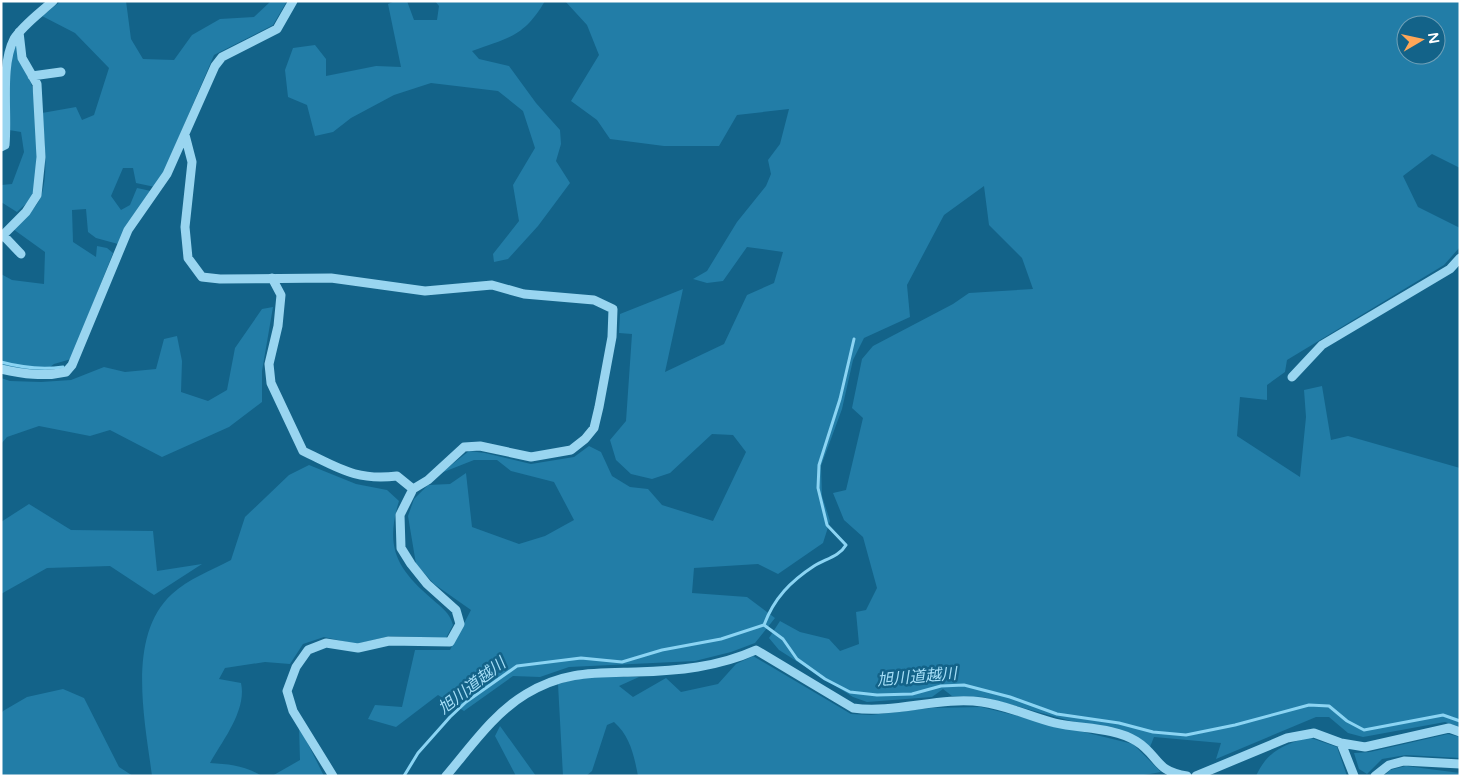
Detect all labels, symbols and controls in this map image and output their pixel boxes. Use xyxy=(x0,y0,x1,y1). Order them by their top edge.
north arrow xyxy=(1396,15,1446,65)
text: N xyxy=(1424,31,1443,45)
water label: 旭川道越川 xyxy=(434,652,511,719)
water label: 旭川道越川 xyxy=(876,663,960,690)

